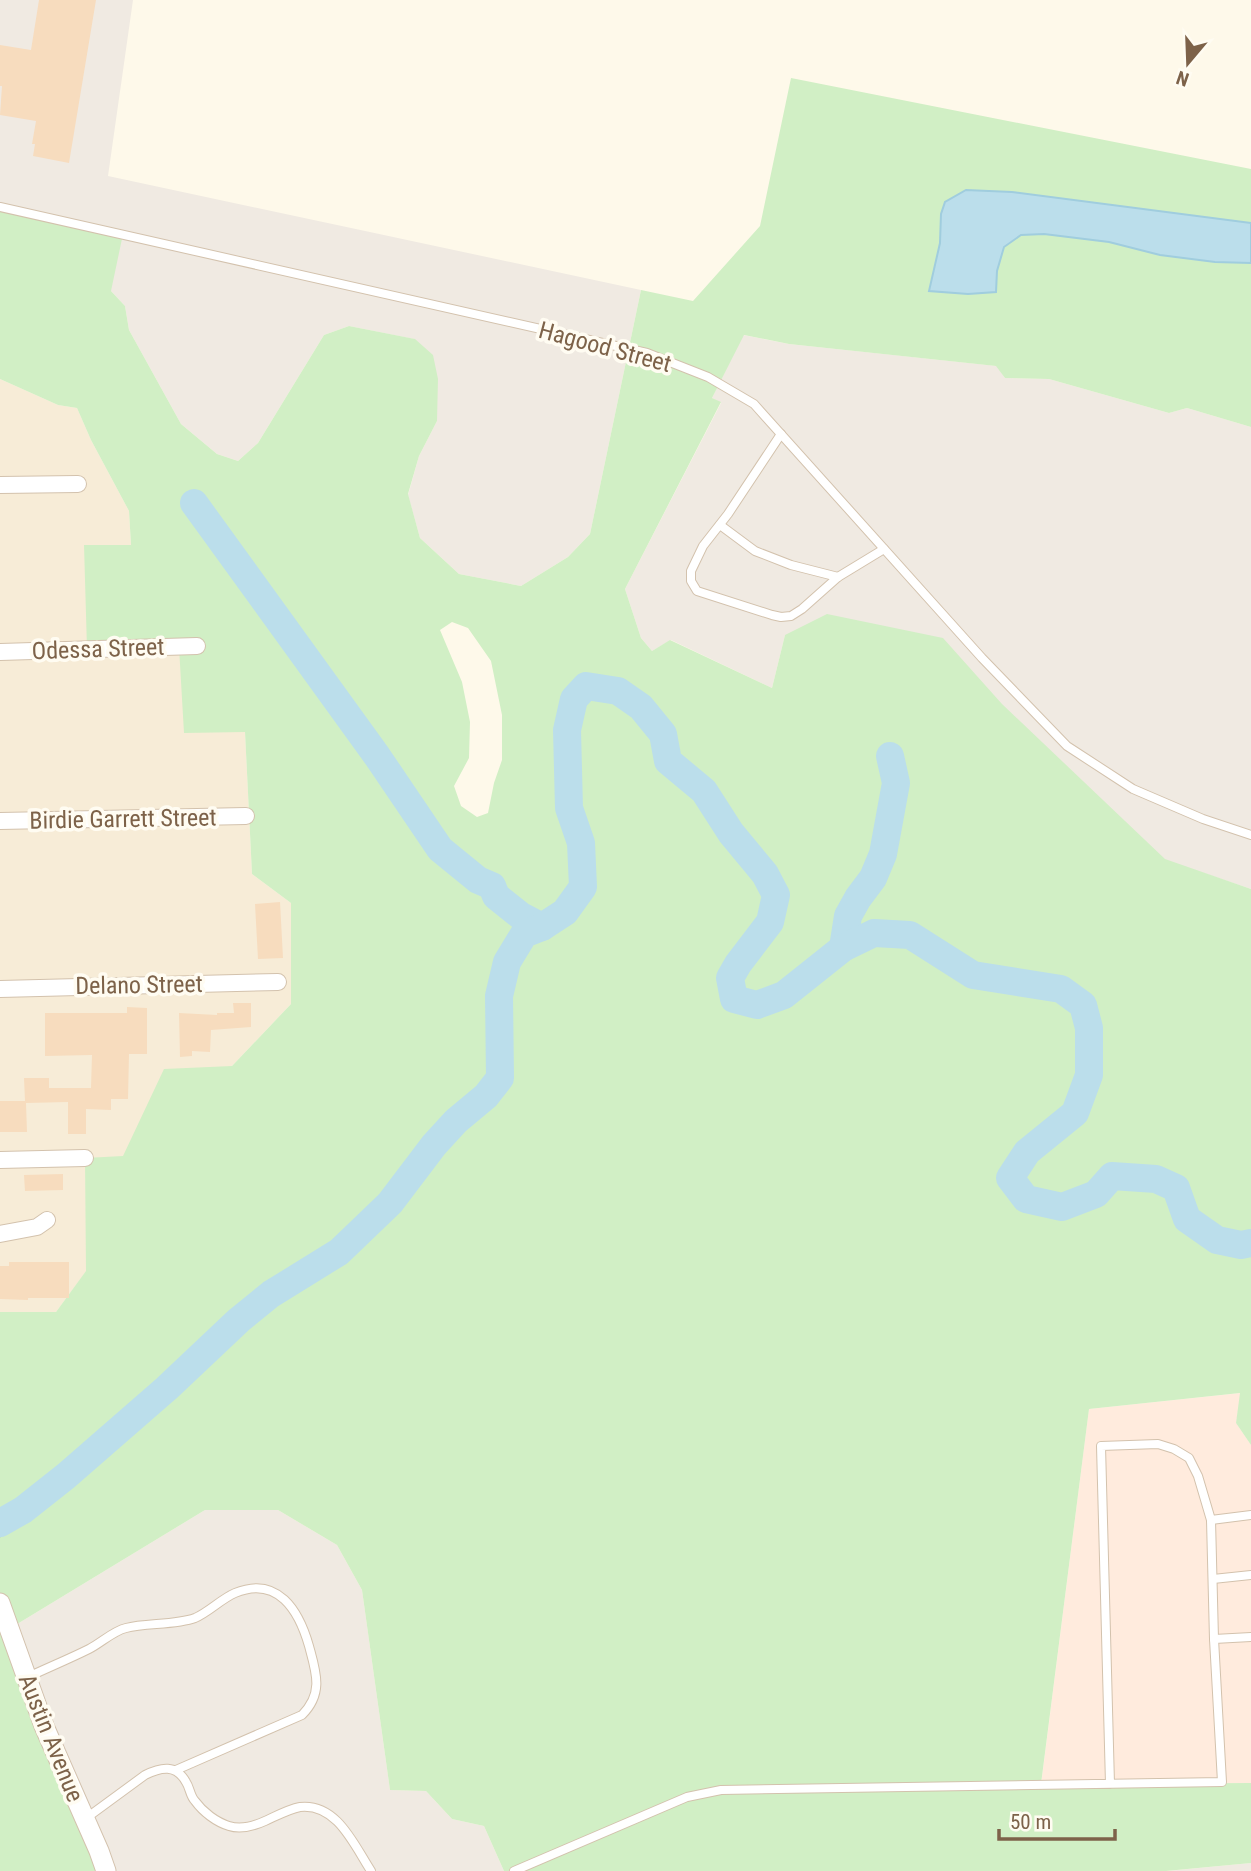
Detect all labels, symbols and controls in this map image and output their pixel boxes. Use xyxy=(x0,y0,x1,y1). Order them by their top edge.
north arrow xyxy=(1153,28,1223,98)
text: N xyxy=(1173,66,1192,91)
street label: Hagood Street xyxy=(536,316,674,378)
street label: Odessa Street xyxy=(31,633,165,665)
street label: Birdie Garrett Street xyxy=(29,803,217,835)
street label: Delano Street xyxy=(75,970,203,1000)
street label: Austin Avenue xyxy=(13,1670,89,1806)
scale bar xyxy=(999,1798,1114,1842)
text: 50 m xyxy=(1010,1810,1051,1834)

